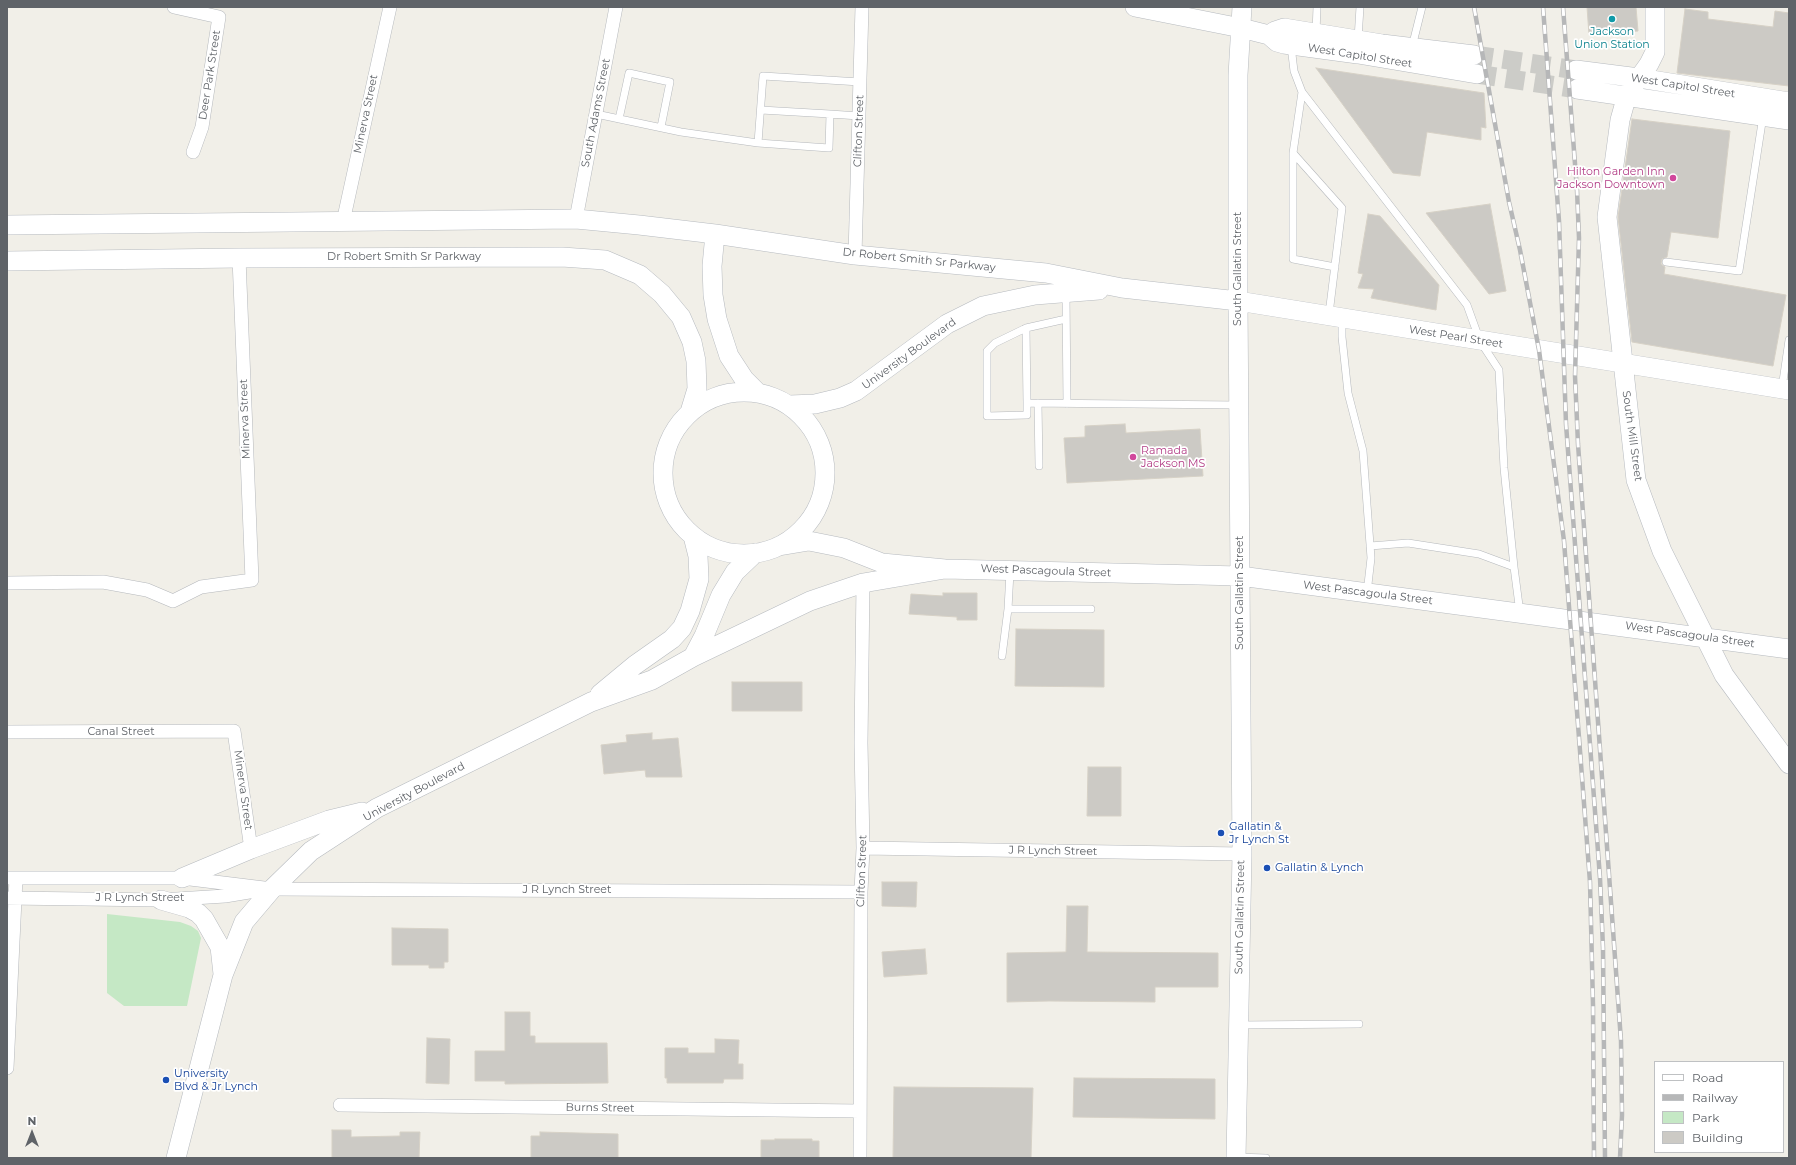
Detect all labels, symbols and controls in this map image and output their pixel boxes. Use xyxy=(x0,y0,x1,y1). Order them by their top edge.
marker: Jackson Union Station xyxy=(1607,14,1617,24)
place label: Jackson Union Station xyxy=(1574,25,1650,51)
street label: Deer Park Street xyxy=(196,29,224,121)
street label: West Capitol Street xyxy=(1307,41,1413,71)
street label: South Adams Street xyxy=(579,57,613,169)
street label: West Capitol Street xyxy=(1630,71,1736,101)
street label: Minerva Street xyxy=(351,73,381,155)
street label: Clifton Street xyxy=(851,95,867,167)
place label: Hilton Garden Inn Jackson Downtown xyxy=(1557,165,1665,191)
marker: Hilton Garden Inn Jackson Downtown xyxy=(1668,173,1678,183)
street label: South Gallatin Street xyxy=(1231,212,1245,326)
street label: Dr Robert Smith Sr Parkway xyxy=(842,245,996,275)
street label: Dr Robert Smith Sr Parkway xyxy=(327,250,481,264)
street label: University Boulevard xyxy=(859,315,959,393)
street label: West Pearl Street xyxy=(1408,323,1504,351)
street label: Minerva Street xyxy=(237,379,253,459)
street label: South Mill Street xyxy=(1619,390,1645,482)
place label: Ramada Jackson MS xyxy=(1141,444,1205,470)
marker: Ramada Jackson MS xyxy=(1128,452,1138,462)
street label: South Gallatin Street xyxy=(1233,536,1247,650)
street label: West Pascagoula Street xyxy=(980,562,1112,580)
street label: West Pascagoula Street xyxy=(1302,578,1434,608)
street label: West Pascagoula Street xyxy=(1624,619,1756,651)
street label: Canal Street xyxy=(87,725,155,739)
street label: Minerva Street xyxy=(231,749,255,831)
street label: University Boulevard xyxy=(361,760,467,824)
place label: Gallatin & Jr Lynch St xyxy=(1229,820,1289,846)
marker: Gallatin & Jr Lynch St xyxy=(1216,828,1226,838)
street label: Clifton Street xyxy=(854,835,870,907)
street label: J R Lynch Street xyxy=(1008,844,1098,858)
street label: South Gallatin Street xyxy=(1232,860,1248,974)
place label: Gallatin & Lynch xyxy=(1275,861,1364,875)
marker: Gallatin & Lynch xyxy=(1262,863,1272,873)
street label: J R Lynch Street xyxy=(523,883,611,897)
street label: J R Lynch Street xyxy=(96,891,184,905)
legend xyxy=(1654,1061,1784,1153)
place label: University Blvd & Jr Lynch xyxy=(174,1067,258,1093)
text: Road xyxy=(1692,1070,1723,1085)
marker: University Blvd & Jr Lynch xyxy=(161,1075,171,1085)
text: Railway xyxy=(1692,1090,1738,1105)
street label: Burns Street xyxy=(565,1101,635,1115)
text: Park xyxy=(1692,1110,1719,1125)
north arrow xyxy=(12,1113,52,1153)
text: N xyxy=(28,1114,36,1128)
text: Building xyxy=(1692,1130,1743,1145)

